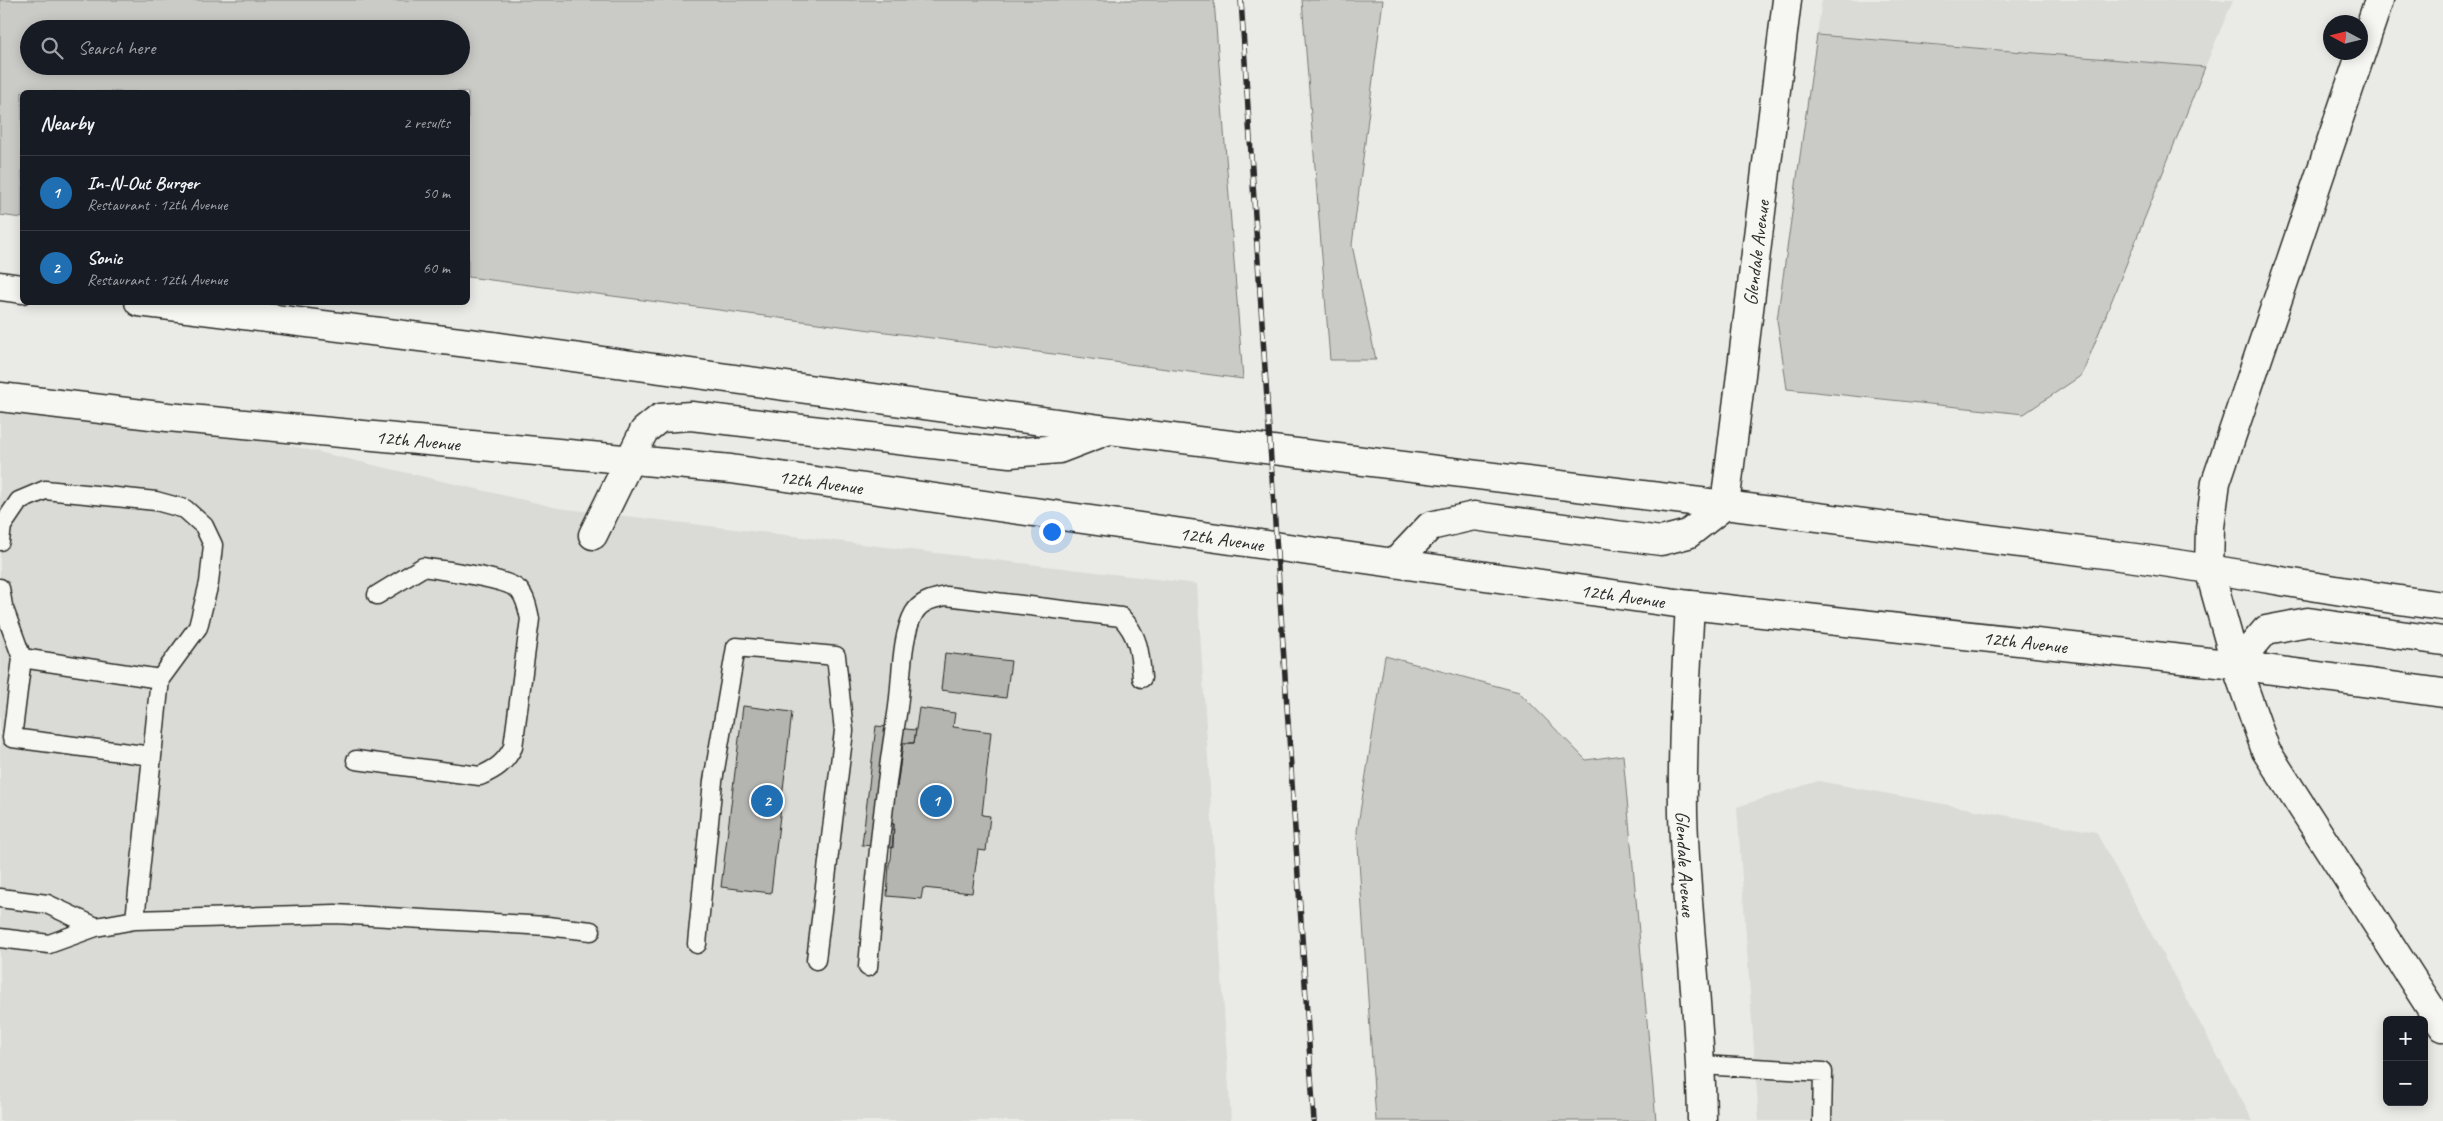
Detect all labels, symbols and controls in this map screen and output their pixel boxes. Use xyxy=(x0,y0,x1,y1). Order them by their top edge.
north arrow xyxy=(2323,15,2368,60)
search box xyxy=(20,20,470,75)
icon: search xyxy=(38,34,66,62)
text: Search here xyxy=(78,36,155,60)
text: Nearby xyxy=(40,110,93,136)
text: 2 results xyxy=(403,113,450,133)
text: In-N-Out Burger xyxy=(87,171,199,195)
text: 1 xyxy=(52,183,60,203)
text: 50 m xyxy=(423,183,450,203)
text: Restaurant · 12th Avenue xyxy=(87,195,227,215)
street label: Glendale Avenue xyxy=(1737,197,1775,307)
text: Sonic xyxy=(87,246,122,270)
text: 2 xyxy=(52,258,60,278)
text: 60 m xyxy=(423,258,450,278)
text: Restaurant · 12th Avenue xyxy=(87,270,227,290)
street label: 12th Avenue xyxy=(374,424,463,457)
street label: 12th Avenue xyxy=(777,463,866,500)
your location xyxy=(1039,519,1065,545)
street label: 12th Avenue xyxy=(1178,520,1267,557)
street label: 12th Avenue xyxy=(1579,577,1668,614)
street label: 12th Avenue xyxy=(1981,625,2070,659)
pin: 2 xyxy=(751,782,783,820)
pin: 1 xyxy=(920,782,952,820)
street label: Glendale Avenue xyxy=(1670,811,1702,919)
map controls xyxy=(2383,1016,2428,1106)
button: + xyxy=(2383,1016,2428,1061)
button: − xyxy=(2383,1061,2428,1106)

